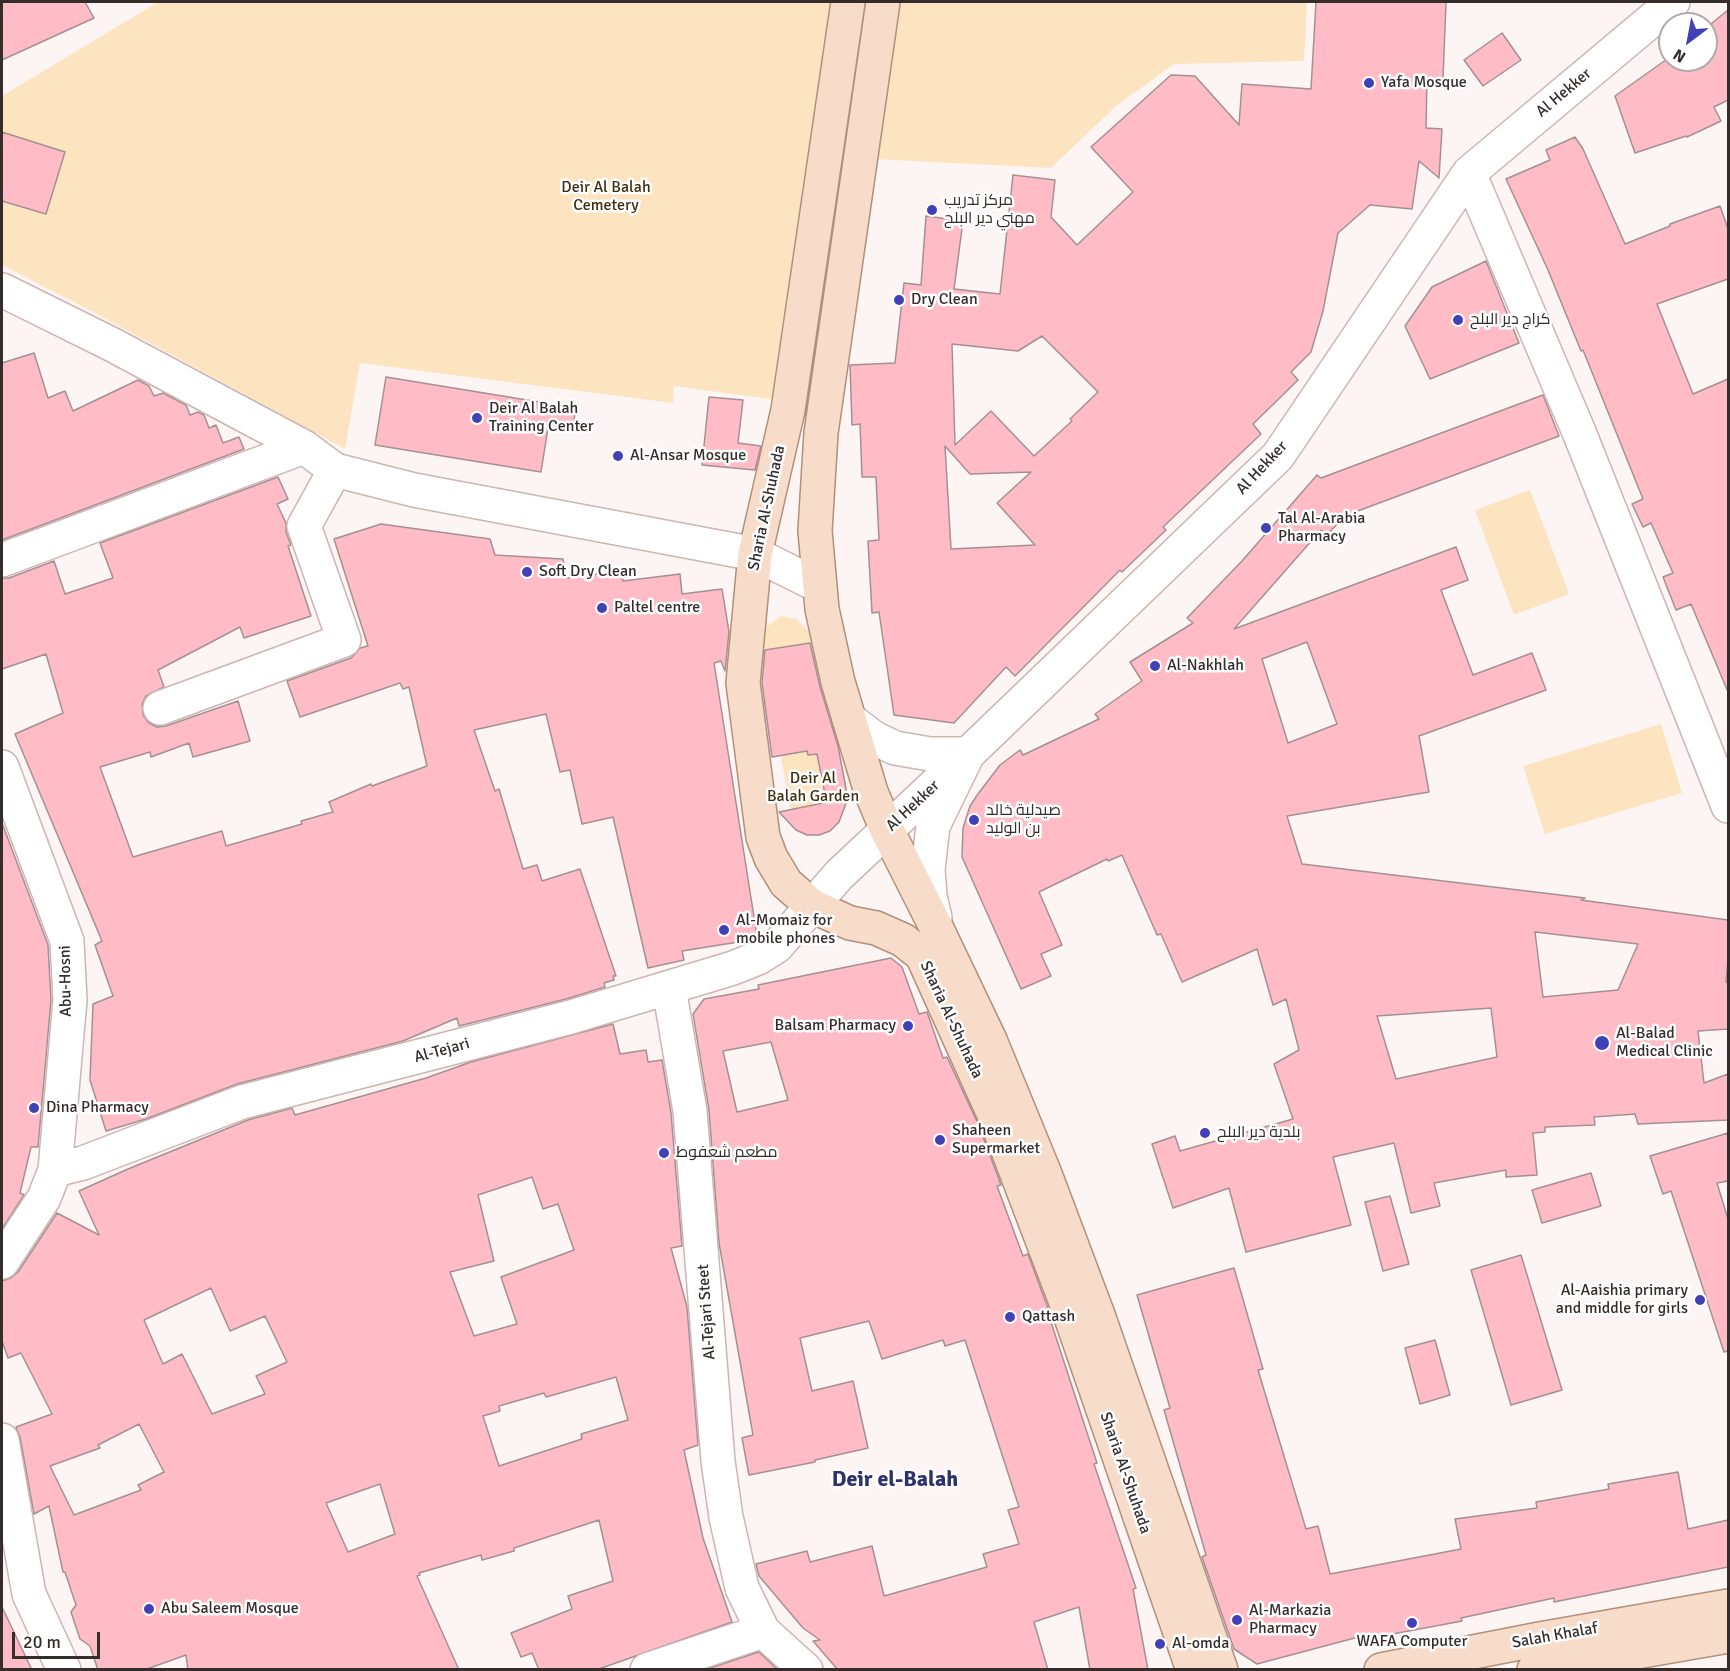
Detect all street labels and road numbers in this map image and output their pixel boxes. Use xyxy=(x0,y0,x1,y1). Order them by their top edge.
street label: Al Hekker xyxy=(1532,64,1596,122)
street label: Al Hekker xyxy=(1232,437,1292,499)
street label: Sharia Al-Shuhada xyxy=(744,444,790,572)
street label: Al Hekker xyxy=(882,776,944,836)
street label: Abu-Hosni xyxy=(56,945,76,1017)
street label: Sharia Al-Shuhada xyxy=(915,958,987,1082)
street label: Al-Tejari xyxy=(412,1034,472,1068)
street label: Al-Tejari Steet xyxy=(694,1263,720,1361)
street label: Sharia Al-Shuhada xyxy=(1095,1410,1155,1536)
street label: Salah Khalaf xyxy=(1511,1619,1599,1653)

